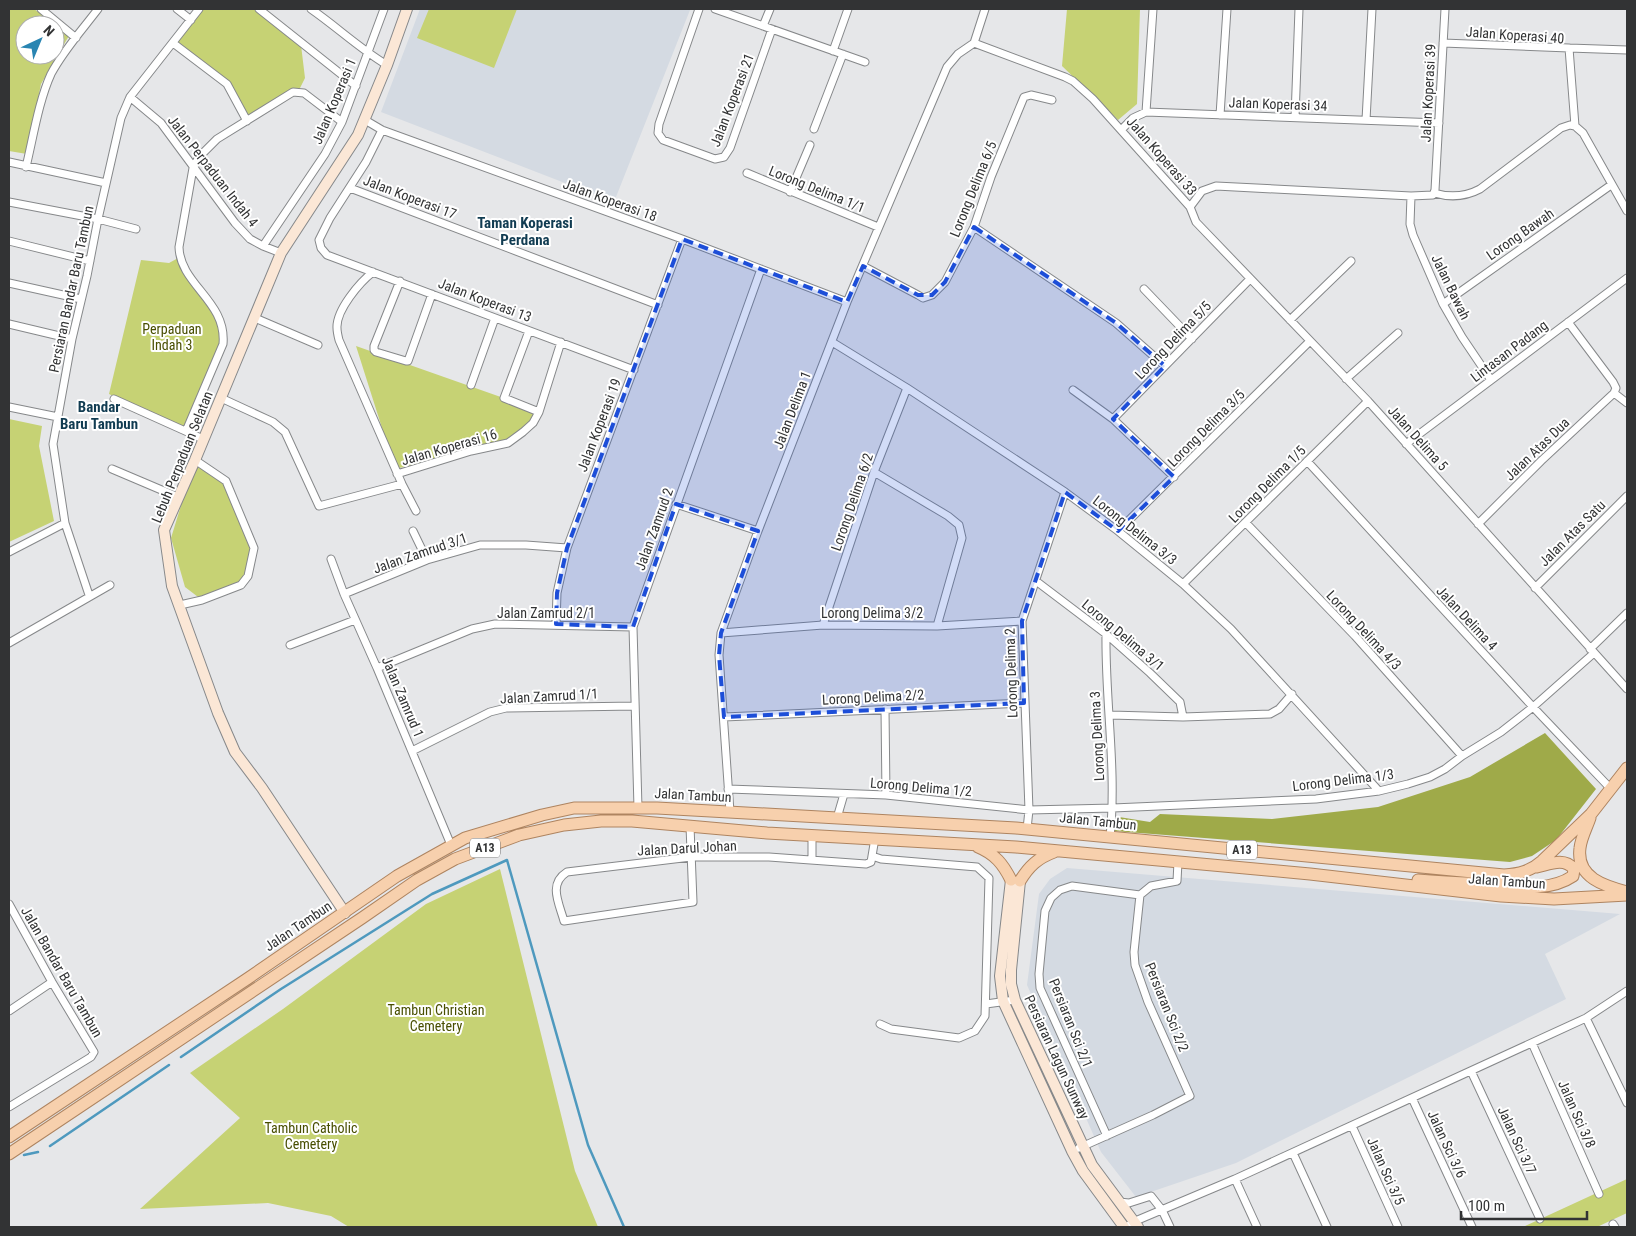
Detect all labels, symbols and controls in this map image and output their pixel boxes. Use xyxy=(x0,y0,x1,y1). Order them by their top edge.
north arrow xyxy=(15,15,65,65)
text: N xyxy=(40,22,58,39)
street label: Jalan Koperasi 40 xyxy=(1465,24,1565,46)
street label: Jalan Koperasi 39 xyxy=(1417,43,1439,143)
street label: Jalan Koperasi 21 xyxy=(707,51,757,149)
street label: Jalan Koperasi 1 xyxy=(309,56,359,146)
street label: Jalan Koperasi 34 xyxy=(1228,94,1328,114)
street label: Jalan Perpaduan Indah 4 xyxy=(165,112,261,230)
street label: Jalan Koperasi 33 xyxy=(1124,114,1200,198)
street label: Lorong Delima 6/5 xyxy=(946,139,1000,239)
street label: Lorong Delima 1/1 xyxy=(767,162,867,216)
street label: Jalan Koperasi 17 xyxy=(361,172,459,222)
street label: Jalan Koperasi 18 xyxy=(561,176,659,224)
street label: Persiaran Bandar Baru Tambun xyxy=(45,204,97,374)
street label: Lorong Bawah xyxy=(1483,205,1557,263)
district label: Taman Koperasi Perdana xyxy=(477,214,573,249)
street label: Jalan Bawah xyxy=(1428,252,1474,322)
street label: Jalan Koperasi 13 xyxy=(436,275,534,325)
street label: Lorong Delima 5/5 xyxy=(1132,298,1214,382)
street label: Lintasan Padang xyxy=(1467,317,1551,385)
park label: Perpaduan Indah 3 xyxy=(142,321,202,353)
street label: Jalan Delima 1 xyxy=(770,369,814,451)
street label: Jalan Koperasi 19 xyxy=(574,376,624,474)
street label: Lorong Delima 3/5 xyxy=(1164,386,1248,470)
street label: Lebuh Perpaduan Selatan xyxy=(148,389,216,525)
district label: Bandar Baru Tambun xyxy=(60,398,138,433)
street label: Jalan Delima 5 xyxy=(1385,402,1451,474)
street label: Jalan Atas Dua xyxy=(1501,414,1573,484)
street label: Jalan Koperasi 16 xyxy=(399,426,499,468)
street label: Lorong Delima 1/5 xyxy=(1225,442,1309,526)
street label: Lorong Delima 6/2 xyxy=(828,451,876,553)
street label: Jalan Zamrud 2 xyxy=(632,486,676,572)
street label: Lorong Delima 3/3 xyxy=(1090,492,1180,568)
street label: Jalan Atas Satu xyxy=(1536,497,1608,569)
street label: Jalan Zamrud 3/1 xyxy=(371,529,469,577)
street label: Jalan Delima 4 xyxy=(1433,583,1501,653)
street label: Lorong Delima 4/3 xyxy=(1323,587,1405,673)
street label: Lorong Delima 3/1 xyxy=(1079,596,1167,674)
street label: Jalan Zamrud 2/1 xyxy=(497,605,595,621)
street label: Lorong Delima 3/2 xyxy=(821,605,923,621)
street label: Lorong Delima 2 xyxy=(1001,628,1021,718)
street label: Jalan Zamrud 1 xyxy=(379,654,427,740)
street label: Jalan Zamrud 1/1 xyxy=(500,685,598,707)
street label: Lorong Delima 2/2 xyxy=(822,686,925,708)
street label: Lorong Delima 3 xyxy=(1087,691,1107,781)
street label: Lorong Delima 1/3 xyxy=(1291,766,1395,794)
street label: Lorong Delima 1/2 xyxy=(869,775,973,799)
street label: Jalan Tambun xyxy=(654,785,732,805)
street label: Jalan Tambun xyxy=(1059,809,1137,833)
street label: Jalan Darul Johan xyxy=(637,837,737,859)
road number: A13 xyxy=(470,838,500,858)
road number: A13 xyxy=(1227,840,1257,860)
street label: Jalan Tambun xyxy=(1468,870,1546,892)
street label: Jalan Tambun xyxy=(261,898,335,954)
street label: Jalan Bandar Baru Tambun xyxy=(18,904,106,1040)
street label: Persiaran Sci 2/2 xyxy=(1142,960,1192,1054)
street label: Persiaran Sci 2/1 xyxy=(1046,976,1096,1070)
street label: Persiaran Lagun Sunway xyxy=(1021,992,1093,1122)
park label: Tambun Christian Cemetery xyxy=(388,1002,484,1034)
street label: Jalan Sci 3/8 xyxy=(1555,1078,1599,1150)
street label: Jalan Sci 3/7 xyxy=(1494,1104,1540,1176)
street label: Jalan Sci 3/6 xyxy=(1424,1108,1470,1180)
park label: Tambun Catholic Cemetery xyxy=(265,1120,357,1152)
street label: Jalan Sci 3/5 xyxy=(1364,1135,1408,1207)
scale bar xyxy=(1461,1188,1587,1220)
text: 100 m xyxy=(1468,1197,1505,1215)

